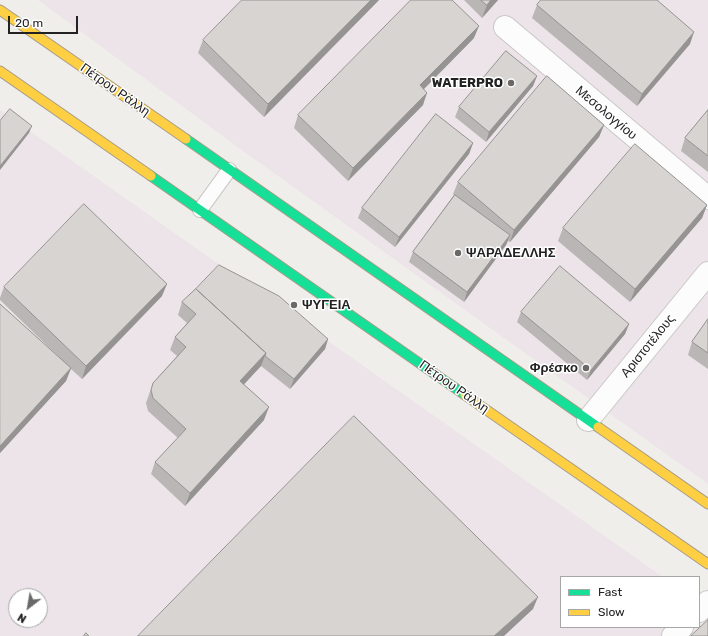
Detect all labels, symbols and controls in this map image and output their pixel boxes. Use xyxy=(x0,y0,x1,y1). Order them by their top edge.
scale bar xyxy=(10,8,80,34)
text: 20 m xyxy=(15,16,43,30)
street label: Πέτρου Ράλλη xyxy=(77,60,153,120)
place label: WATERPRO xyxy=(432,75,503,91)
marker: WATERPRO xyxy=(506,78,516,88)
street label: Μεσολογγίου xyxy=(572,83,640,143)
place label: ΨΑΡΑΔΕΛΛΗΣ xyxy=(466,245,556,261)
marker: ΨΑΡΑΔΕΛΛΗΣ xyxy=(453,248,463,258)
place label: ΨΥΓΕΙΑ xyxy=(302,297,351,313)
marker: ΨΥΓΕΙΑ xyxy=(289,300,299,310)
street label: Αριστοτέλους xyxy=(618,311,678,381)
street label: Πέτρου Ράλλη xyxy=(416,357,492,417)
place label: Φρέσκο xyxy=(530,360,578,376)
marker: Φρέσκο xyxy=(581,363,591,373)
legend xyxy=(560,576,700,628)
text: Fast xyxy=(598,585,622,599)
north arrow xyxy=(8,588,48,628)
text: Slow xyxy=(598,605,625,619)
text: N xyxy=(15,610,29,625)

